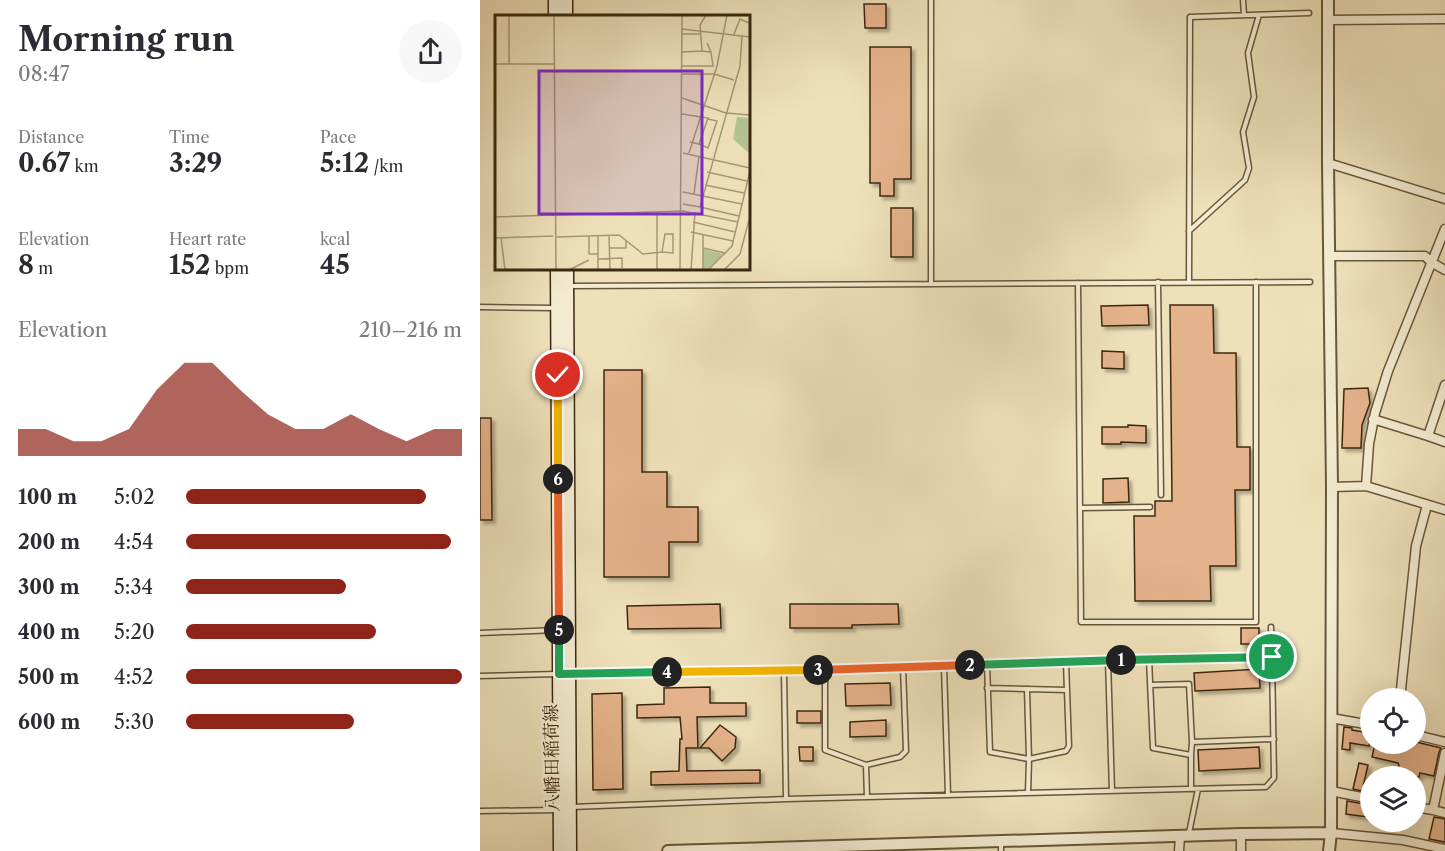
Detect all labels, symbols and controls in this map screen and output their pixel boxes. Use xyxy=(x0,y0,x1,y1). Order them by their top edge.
inset map xyxy=(495,15,750,270)
text: Morning run xyxy=(18,19,234,60)
button: share xyxy=(399,20,462,83)
text: 08:47 xyxy=(18,62,70,86)
text: Distance xyxy=(18,127,84,147)
text: Time xyxy=(169,127,209,147)
text: Pace xyxy=(320,127,356,147)
text: 0.67 xyxy=(18,147,70,179)
text: 3:29 xyxy=(169,147,222,179)
text: 5:12 xyxy=(320,147,369,179)
text: km xyxy=(70,156,99,176)
text: /km xyxy=(369,156,403,176)
text: Elevation xyxy=(18,229,89,249)
text: Heart rate xyxy=(169,229,246,249)
text: kcal xyxy=(320,229,350,249)
text: 8 xyxy=(18,249,34,281)
text: 152 xyxy=(169,249,210,281)
text: 45 xyxy=(320,249,350,281)
text: m xyxy=(34,258,53,278)
text: bpm xyxy=(210,258,249,278)
text: Elevation xyxy=(18,318,107,342)
text: 210–216 m xyxy=(359,318,462,342)
pin xyxy=(532,349,583,400)
icon: check xyxy=(541,358,574,391)
pin: 6 xyxy=(543,464,573,494)
text: 6 xyxy=(553,469,563,489)
text: 100 m xyxy=(18,485,77,509)
text: 5:02 xyxy=(114,485,155,509)
text: 200 m xyxy=(18,530,80,554)
text: 4:54 xyxy=(114,530,154,554)
text: 300 m xyxy=(18,575,80,599)
text: 5:34 xyxy=(114,575,153,599)
pin: 5 xyxy=(544,615,574,645)
text: 400 m xyxy=(18,620,80,644)
text: 5:20 xyxy=(114,620,155,644)
text: 5 xyxy=(555,620,563,640)
pin xyxy=(1246,631,1297,682)
icon: arrive xyxy=(1255,640,1288,673)
pin: 1 xyxy=(1106,645,1136,675)
pin: 2 xyxy=(955,650,985,680)
text: 1 xyxy=(1117,650,1125,670)
pin: 3 xyxy=(803,655,833,685)
text: 2 xyxy=(965,655,975,675)
pin: 4 xyxy=(652,657,682,687)
text: 3 xyxy=(813,660,823,680)
text: 4 xyxy=(662,662,672,682)
text: 500 m xyxy=(18,665,79,689)
text: 4:52 xyxy=(114,665,154,689)
map controls xyxy=(1360,688,1426,832)
button: locate xyxy=(1360,688,1426,754)
street label: 八幡田稲荷線 xyxy=(540,704,564,812)
text: 600 m xyxy=(18,710,80,734)
text: 5:30 xyxy=(114,710,154,734)
button: layers xyxy=(1360,766,1426,832)

